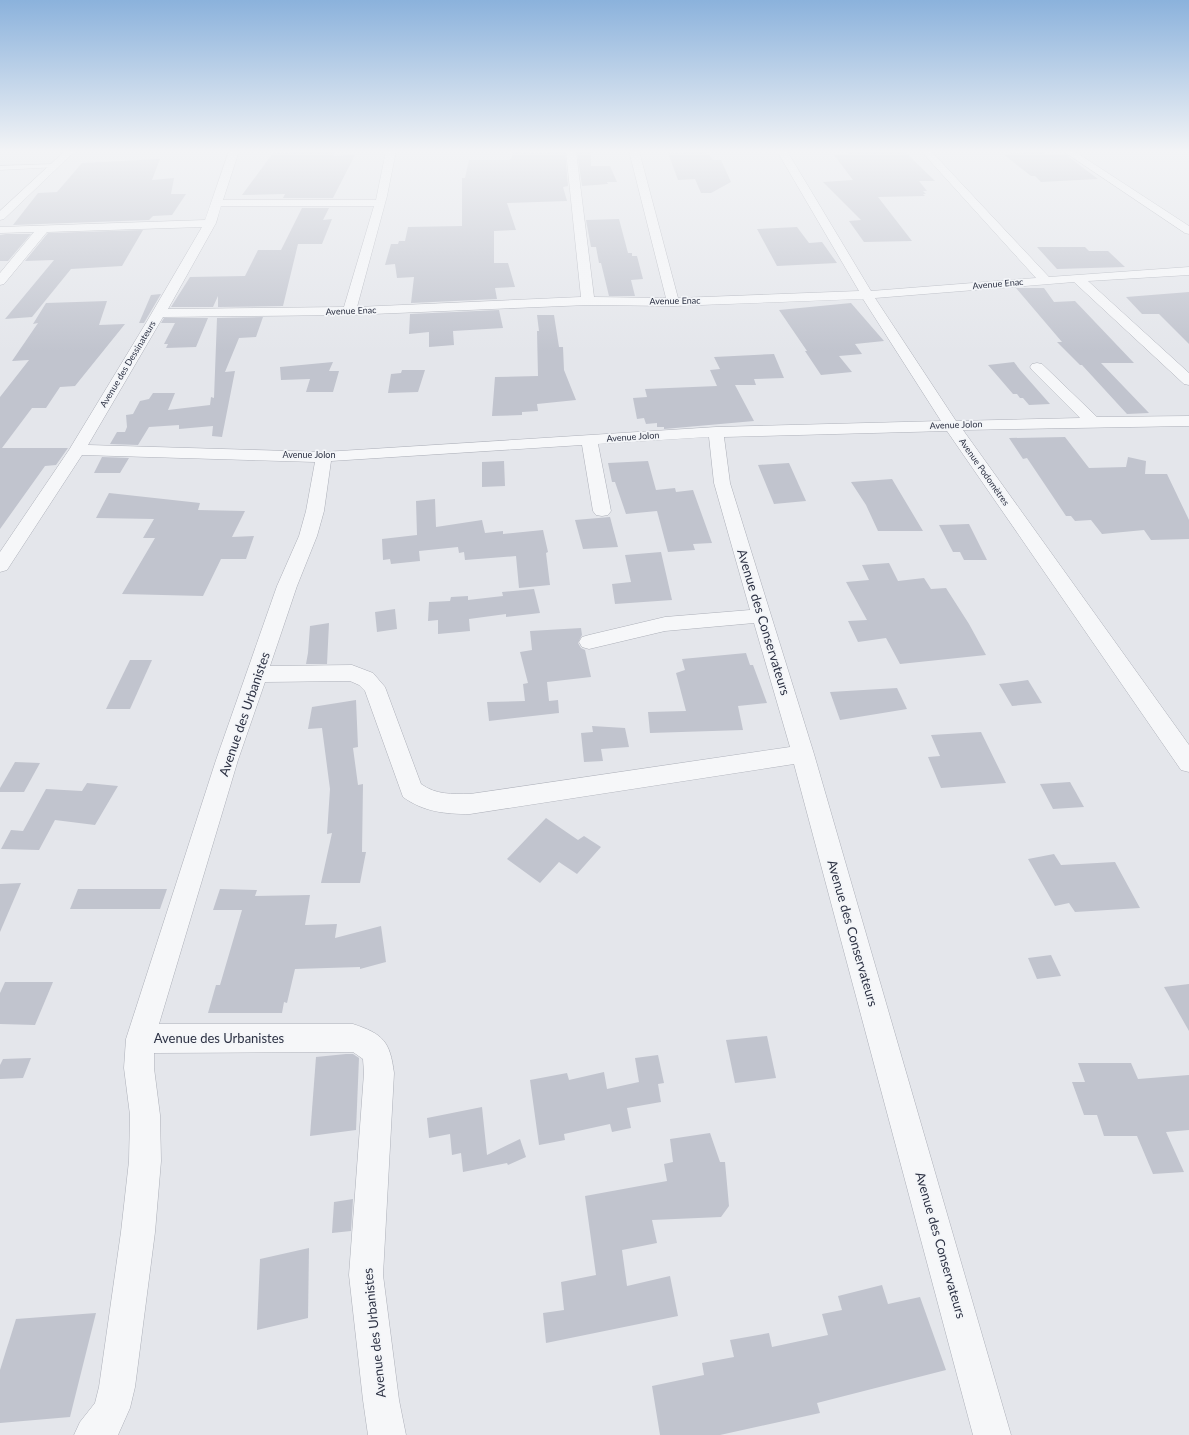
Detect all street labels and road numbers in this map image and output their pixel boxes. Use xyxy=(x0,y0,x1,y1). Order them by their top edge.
street label: Avenue Enac xyxy=(972,276,1025,291)
street label: Avenue Enac xyxy=(649,295,701,306)
street label: Avenue Enac xyxy=(325,304,377,317)
street label: Avenue des Dessinateurs xyxy=(97,318,158,409)
street label: Avenue Jolon xyxy=(929,418,983,431)
street label: Avenue Jolon xyxy=(606,429,660,444)
street label: Avenue Podomètres xyxy=(957,436,1012,508)
street label: Avenue Jolon xyxy=(283,449,335,460)
street label: Avenue des Conservateurs xyxy=(734,547,794,697)
street label: Avenue des Urbanistes xyxy=(215,649,273,778)
street label: Avenue des Conservateurs xyxy=(824,858,882,1009)
street label: Avenue des Urbanistes xyxy=(154,1030,285,1046)
street label: Avenue des Conservateurs xyxy=(912,1170,970,1321)
street label: Avenue des Urbanistes xyxy=(359,1267,389,1399)

